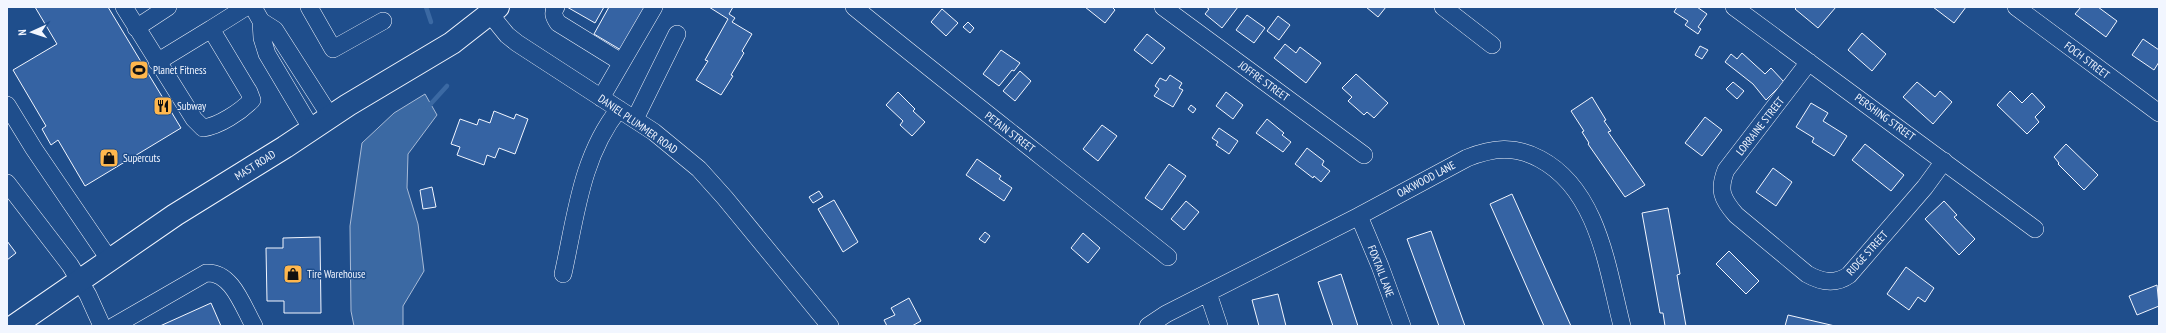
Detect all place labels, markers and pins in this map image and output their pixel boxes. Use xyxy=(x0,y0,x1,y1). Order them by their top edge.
sports icon: Planet Fitness xyxy=(128,59,150,81)
place label: Planet Fitness xyxy=(153,63,207,77)
restaurant icon: Subway xyxy=(152,95,174,117)
place label: Subway xyxy=(177,99,207,113)
shop icon: Supercuts xyxy=(98,147,120,169)
place label: Supercuts xyxy=(123,151,161,165)
shop icon: Tire Warehouse xyxy=(282,263,304,285)
place label: Tire Warehouse xyxy=(307,267,366,281)

